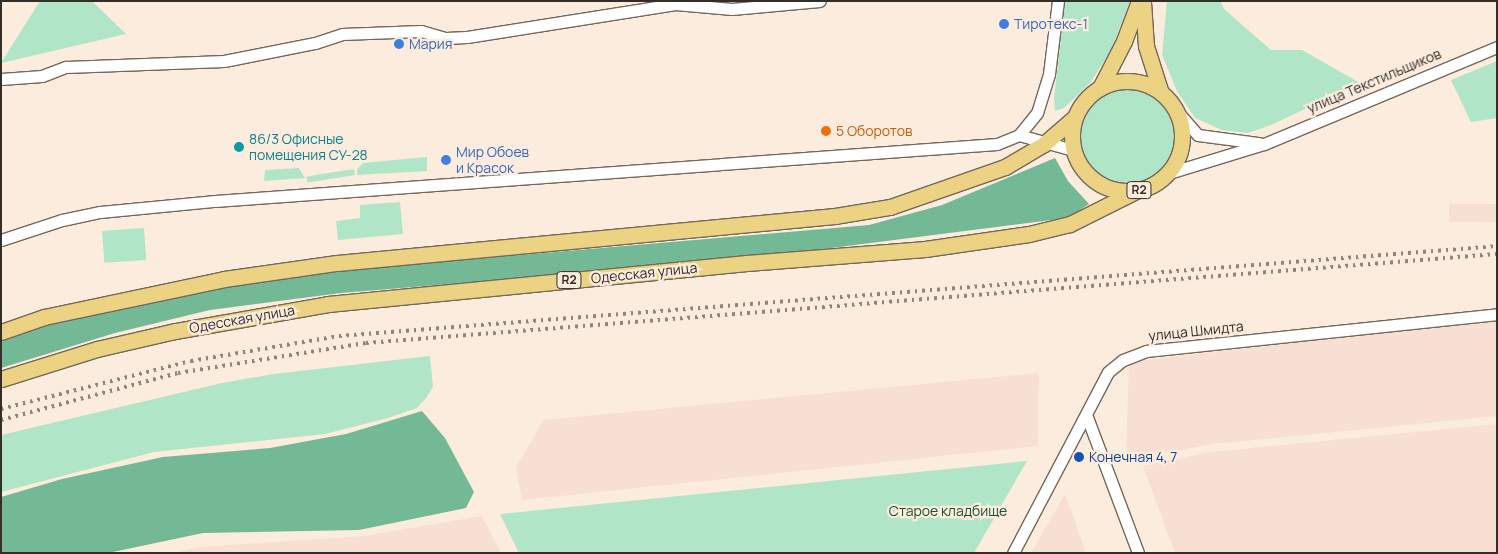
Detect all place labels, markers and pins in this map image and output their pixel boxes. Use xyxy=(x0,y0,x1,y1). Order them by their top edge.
place label: Тиротекс-1 xyxy=(1014,16,1088,32)
marker: Тиротекс-1 xyxy=(998,18,1010,30)
place label: Мария xyxy=(409,36,453,52)
marker: Мария xyxy=(393,38,405,50)
place label: 5 Оборотов xyxy=(836,123,913,139)
marker: 5 Оборотов xyxy=(820,125,832,137)
place label: 86/3 Офисные помещения СУ-28 xyxy=(249,131,368,164)
marker: 86/3 Офисные помещения СУ-28 xyxy=(233,141,245,153)
place label: Мир Обоев и Красок xyxy=(456,144,529,176)
marker: Мир Обоев и Красок xyxy=(440,154,452,166)
place label: Конечная 4, 7 xyxy=(1089,449,1177,465)
marker: Конечная 4, 7 xyxy=(1073,451,1085,463)

